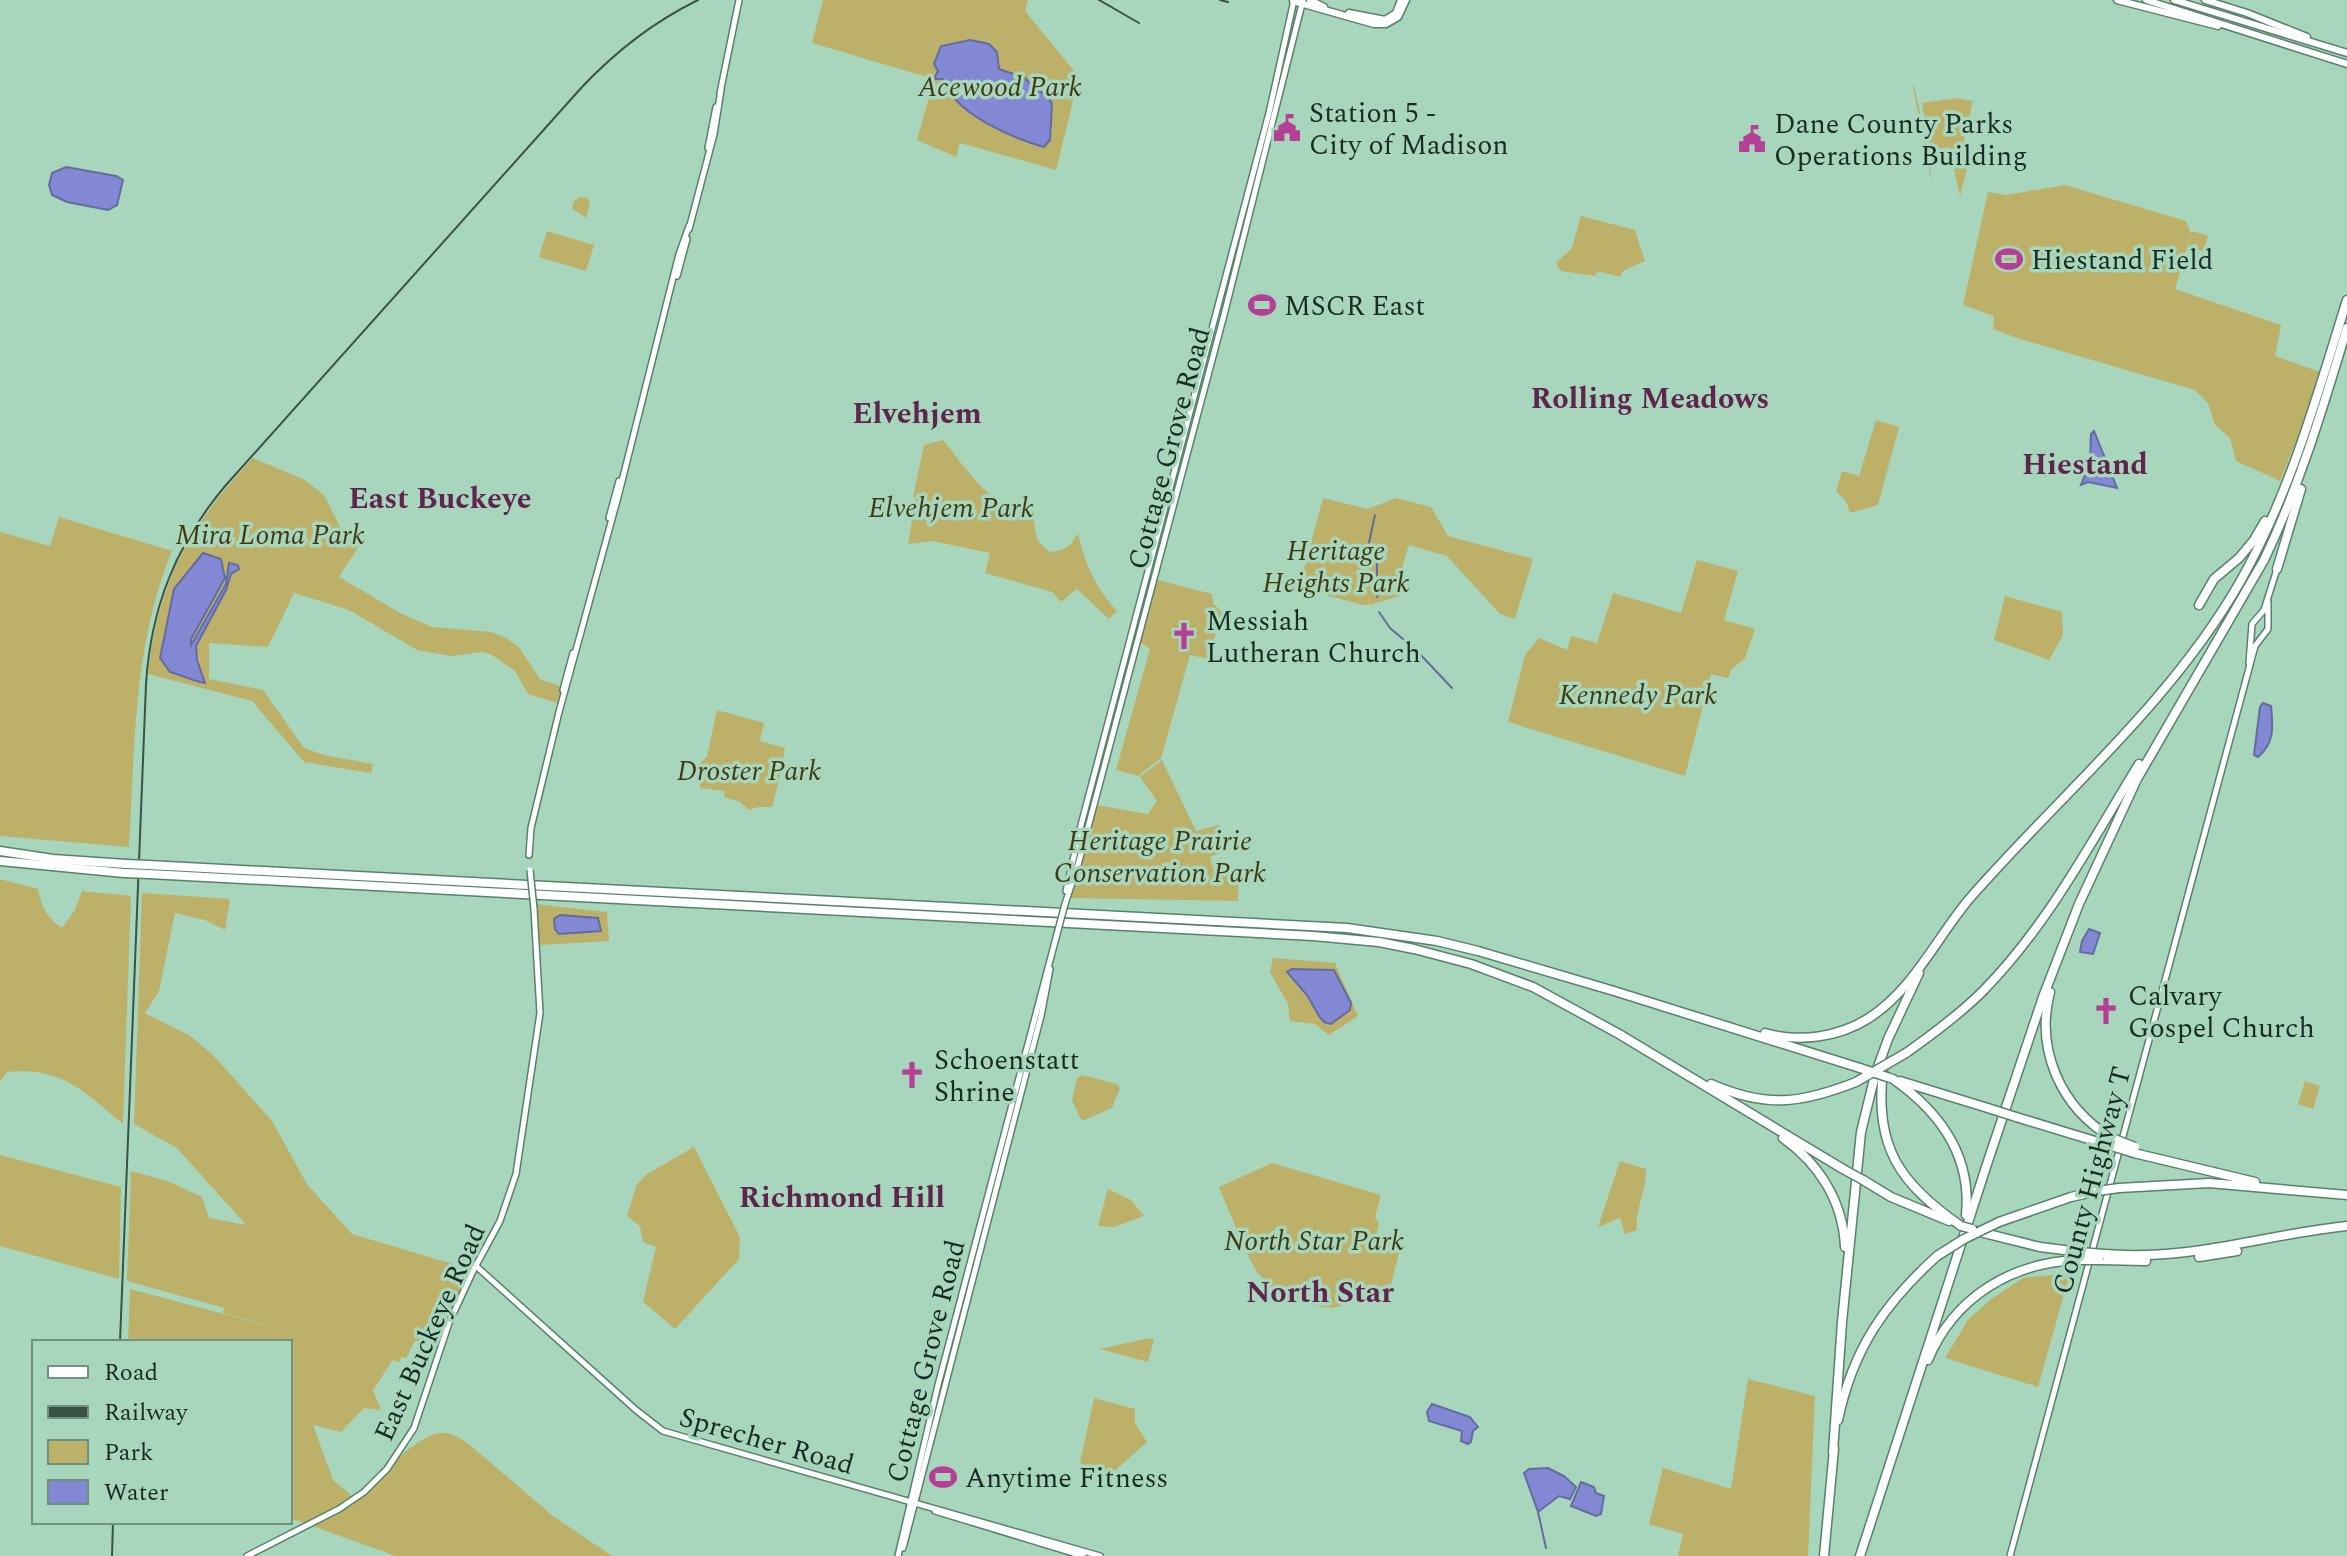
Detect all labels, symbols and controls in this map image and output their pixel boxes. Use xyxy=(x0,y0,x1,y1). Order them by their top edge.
park label: Acewood Park xyxy=(917,66,1082,109)
place label: Station 5 - City of Madison xyxy=(1309,92,1509,167)
place label: Dane County Parks Operations Building xyxy=(1774,103,2027,178)
public building icon: Station 5 - City of Madison xyxy=(1272,113,1302,143)
public building icon: Dane County Parks Operations Building xyxy=(1737,124,1767,154)
place label: Hiestand Field xyxy=(2031,239,2213,282)
sports icon: Hiestand Field xyxy=(1994,244,2024,274)
place label: MSCR East xyxy=(1284,285,1425,328)
sports icon: MSCR East xyxy=(1247,290,1277,320)
street label: Cottage Grove Road xyxy=(1116,322,1222,574)
district label: Rolling Meadows xyxy=(1531,376,1769,422)
district label: Elvehjem xyxy=(852,391,982,437)
district label: Hiestand xyxy=(2022,442,2148,488)
district label: East Buckeye xyxy=(348,476,532,522)
park label: Elvehjem Park xyxy=(868,487,1034,530)
park label: Mira Loma Park xyxy=(175,514,365,557)
park label: Heritage Heights Park xyxy=(1263,530,1409,605)
place label: Messiah Lutheran Church xyxy=(1206,600,1421,675)
church icon: Messiah Lutheran Church xyxy=(1169,621,1199,651)
park label: Kennedy Park xyxy=(1559,674,1717,717)
park label: Droster Park xyxy=(677,750,821,793)
park label: Heritage Prairie Conservation Park xyxy=(1054,820,1266,895)
place label: Calvary Gospel Church xyxy=(2128,975,2315,1050)
church icon: Calvary Gospel Church xyxy=(2091,996,2121,1026)
place label: Schoenstatt Shrine xyxy=(934,1039,1080,1114)
church icon: Schoenstatt Shrine xyxy=(897,1060,927,1090)
street label: County Highway T xyxy=(2041,1062,2144,1299)
district label: Richmond Hill xyxy=(739,1175,945,1221)
street label: East Buckeye Road xyxy=(363,1217,498,1448)
park label: North Star Park xyxy=(1224,1220,1404,1263)
street label: Cottage Grove Road xyxy=(875,1235,977,1487)
district label: North Star xyxy=(1246,1270,1394,1316)
legend xyxy=(32,1340,292,1524)
text: Road xyxy=(104,1355,158,1391)
text: Railway xyxy=(104,1395,189,1431)
street label: Sprecher Road xyxy=(674,1396,859,1487)
text: Park xyxy=(104,1435,154,1471)
place label: Anytime Fitness xyxy=(965,1457,1168,1500)
sports icon: Anytime Fitness xyxy=(928,1462,958,1492)
text: Water xyxy=(104,1475,168,1511)

